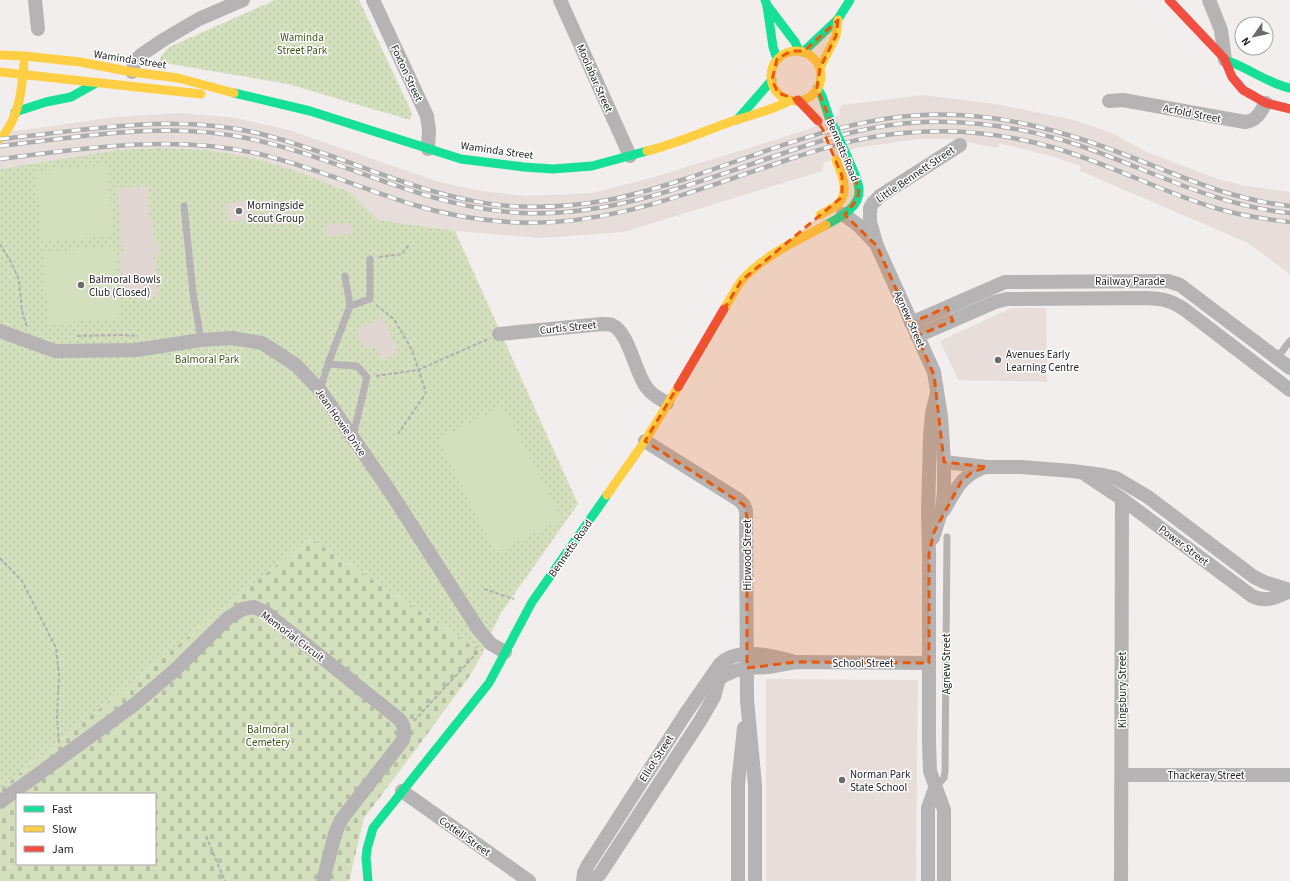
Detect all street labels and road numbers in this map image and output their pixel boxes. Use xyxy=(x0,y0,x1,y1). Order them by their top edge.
street label: Foxton Street xyxy=(387,42,426,104)
street label: Moolabar Street xyxy=(573,42,616,115)
street label: Waminda Street xyxy=(93,46,168,73)
street label: Acfold Street xyxy=(1162,101,1222,127)
street label: Bennetts Road xyxy=(823,117,862,184)
street label: Waminda Street xyxy=(460,138,535,163)
street label: Little Bennett Street xyxy=(873,142,958,206)
street label: Railway Parade xyxy=(1095,274,1165,289)
street label: Agnew Street xyxy=(890,288,929,350)
street label: Curtis Street xyxy=(539,317,597,338)
street label: Jean Howie Drive xyxy=(312,385,370,460)
street label: Bennetts Road xyxy=(545,517,596,580)
street label: Hipwood Street xyxy=(740,519,755,591)
street label: Power Street xyxy=(1156,522,1212,569)
street label: Memorial Circuit xyxy=(258,608,328,665)
street label: Agnew Street xyxy=(939,633,954,694)
street label: Kingsbury Street xyxy=(1115,652,1130,728)
street label: School Street xyxy=(832,656,894,671)
street label: Elliot Street xyxy=(636,732,677,785)
street label: Thackeray Street xyxy=(1167,768,1245,783)
street label: Cottell Street xyxy=(436,813,494,860)

